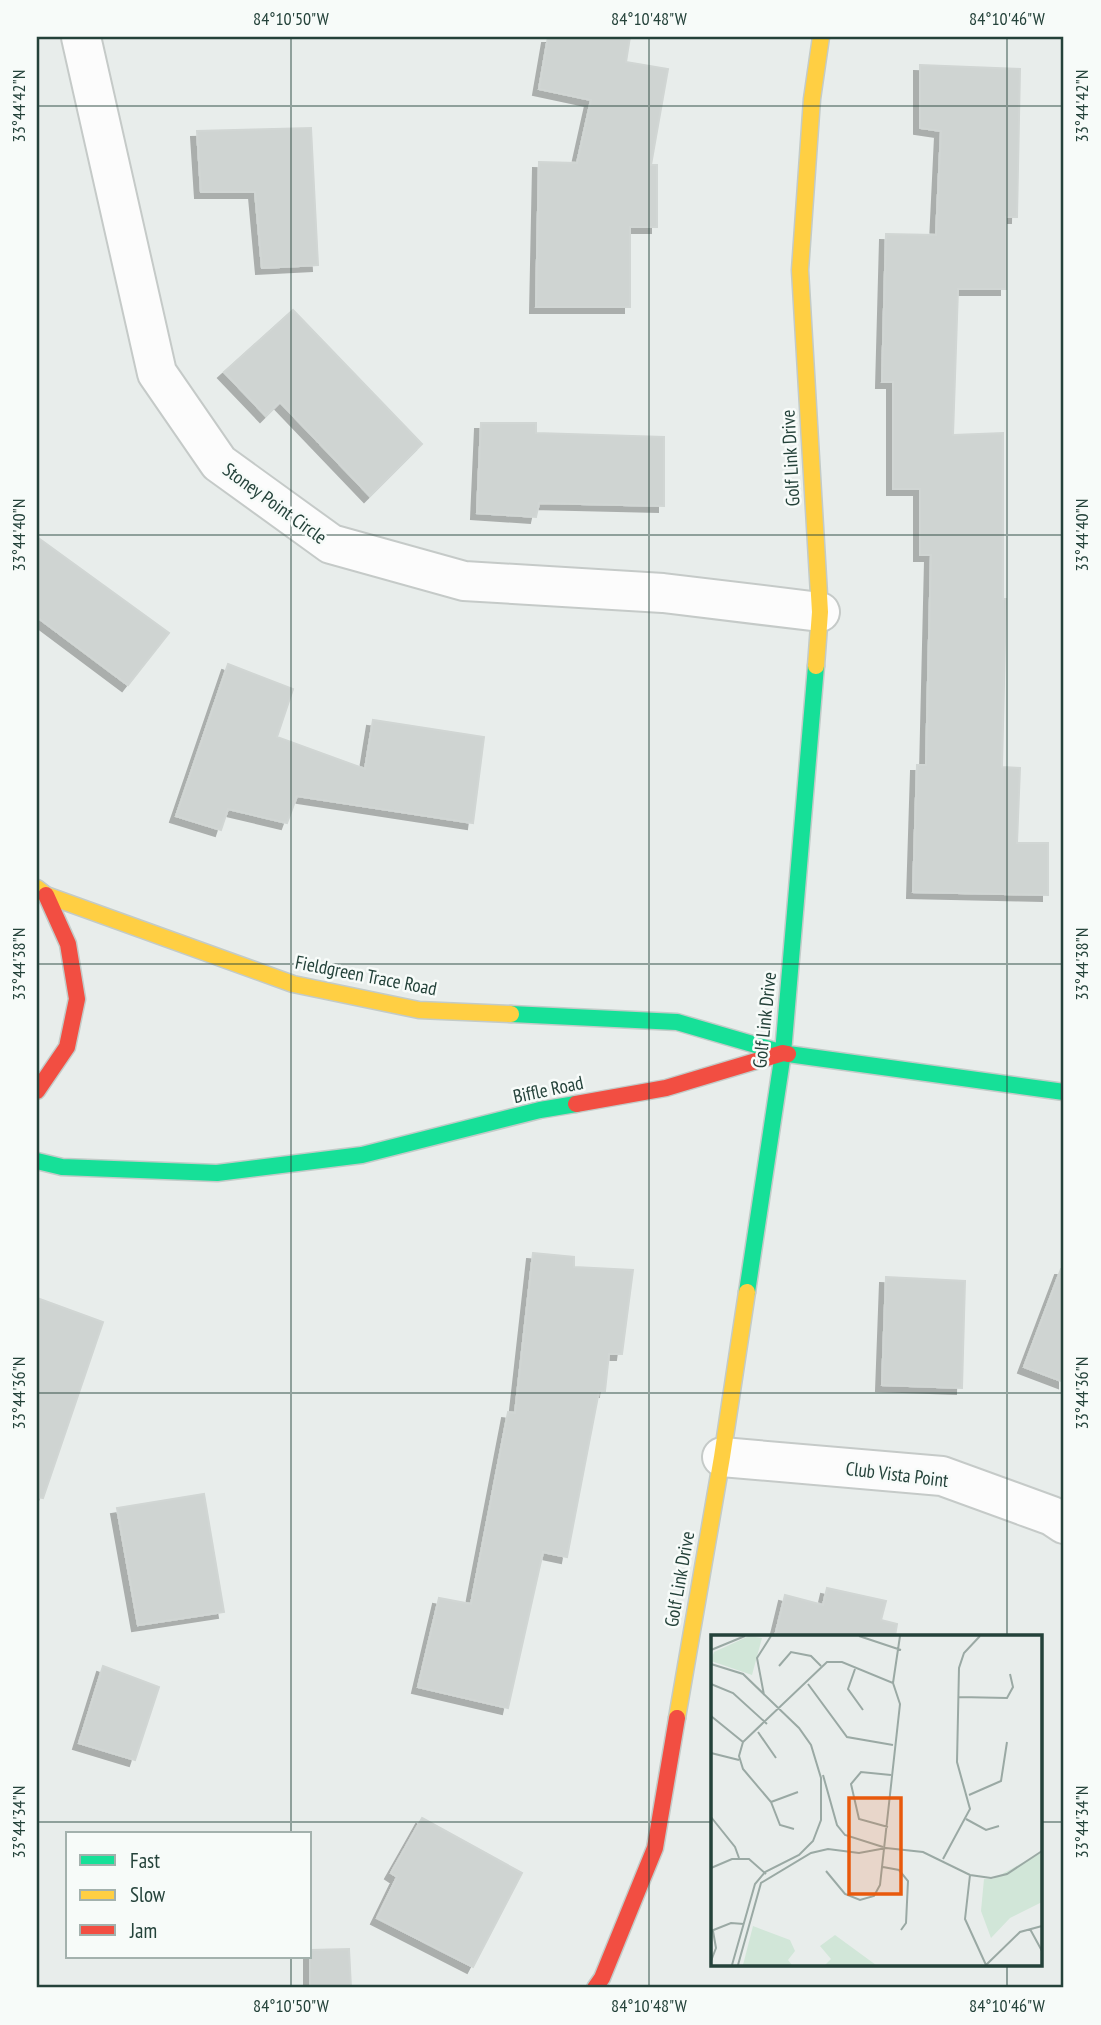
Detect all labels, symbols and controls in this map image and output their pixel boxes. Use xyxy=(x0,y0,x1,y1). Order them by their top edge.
text: 84°10'50"W xyxy=(253,7,329,30)
text: 84°10'48"W xyxy=(611,7,687,30)
text: 84°10'46"W xyxy=(969,7,1045,30)
text: 33°44'42"N xyxy=(7,70,30,142)
text: 33°44'42"N xyxy=(1070,70,1093,142)
street label: Golf Link Drive xyxy=(775,409,805,507)
street label: Stoney Point Circle xyxy=(218,457,332,549)
text: 33°44'40"N xyxy=(7,499,30,571)
text: 33°44'40"N xyxy=(1070,499,1093,571)
text: 33°44'38"N xyxy=(7,928,30,1000)
text: 33°44'38"N xyxy=(1070,928,1093,1000)
street label: Fieldgreen Trace Road xyxy=(293,950,439,1000)
street label: Golf Link Drive xyxy=(747,971,781,1069)
street label: Biffle Road xyxy=(511,1070,585,1108)
text: 33°44'36"N xyxy=(7,1357,30,1429)
text: 33°44'36"N xyxy=(1070,1357,1093,1429)
street label: Club Vista Point xyxy=(844,1456,950,1492)
street label: Golf Link Drive xyxy=(659,1529,699,1629)
inset map xyxy=(711,1635,1042,1966)
text: 33°44'34"N xyxy=(7,1786,30,1858)
text: 33°44'34"N xyxy=(1070,1786,1093,1858)
legend xyxy=(66,1832,312,1958)
text: Fast xyxy=(130,1847,160,1874)
text: Slow xyxy=(130,1881,166,1908)
text: Jam xyxy=(129,1917,157,1944)
text: 84°10'50"W xyxy=(253,1994,329,2017)
text: 84°10'48"W xyxy=(611,1994,687,2017)
text: 84°10'46"W xyxy=(969,1994,1045,2017)

